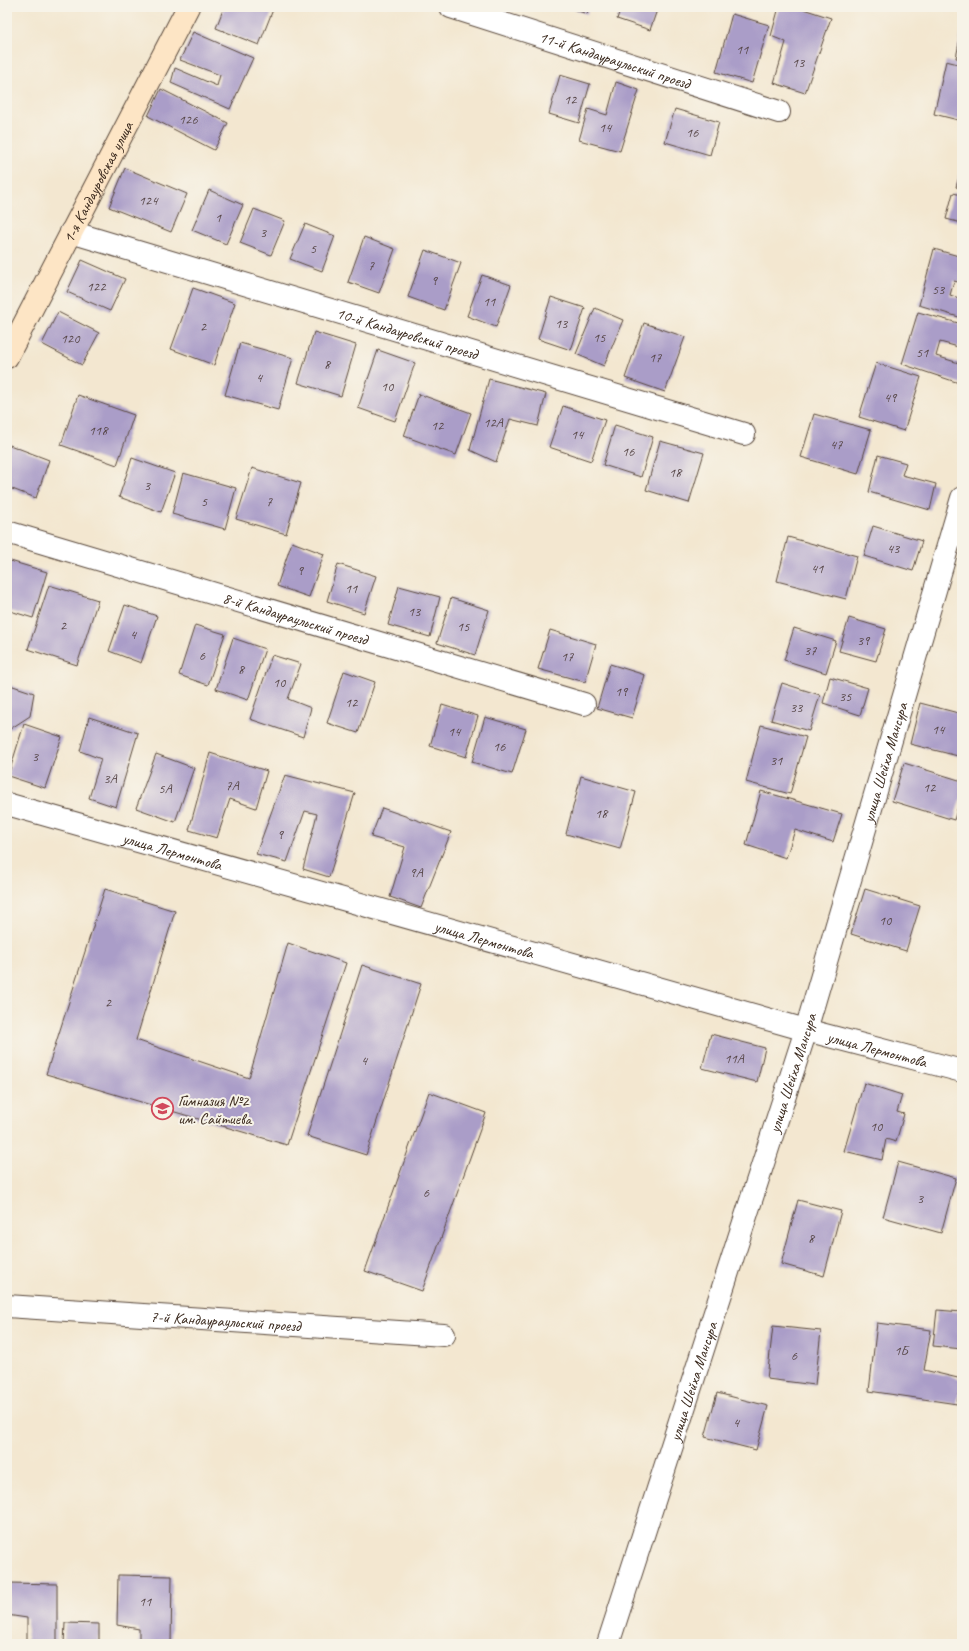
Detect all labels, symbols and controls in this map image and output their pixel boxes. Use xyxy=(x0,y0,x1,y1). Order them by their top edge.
street label: 11-й Кандаураульский проезд xyxy=(536,27,694,94)
house number: 11 xyxy=(736,41,749,58)
house number: 13 xyxy=(792,54,806,71)
house number: 12 xyxy=(564,91,578,108)
house number: 126 xyxy=(179,111,198,128)
street label: 1-я Кандауровская улица xyxy=(59,117,138,247)
house number: 14 xyxy=(599,119,613,136)
house number: 16 xyxy=(686,124,699,141)
house number: 124 xyxy=(139,192,159,209)
house number: 1 xyxy=(215,209,222,226)
house number: 3 xyxy=(260,224,268,241)
house number: 5 xyxy=(310,240,317,257)
house number: 7 xyxy=(368,257,375,274)
house number: 9 xyxy=(431,272,439,289)
house number: 122 xyxy=(87,278,107,295)
house number: 53 xyxy=(932,281,946,298)
house number: 11 xyxy=(483,293,496,310)
street label: 10-й Кандауровский проезд xyxy=(334,303,481,365)
house number: 13 xyxy=(555,315,569,332)
house number: 2 xyxy=(200,318,208,335)
house number: 15 xyxy=(593,329,606,346)
house number: 120 xyxy=(61,330,81,347)
house number: 51 xyxy=(916,344,929,361)
house number: 17 xyxy=(649,349,662,366)
house number: 8 xyxy=(324,356,332,373)
house number: 4 xyxy=(256,369,264,386)
house number: 10 xyxy=(381,378,395,395)
house number: 49 xyxy=(884,389,898,406)
house number: 12А xyxy=(483,414,504,431)
house number: 12 xyxy=(431,417,445,434)
house number: 118 xyxy=(89,422,109,439)
house number: 14 xyxy=(571,426,585,443)
house number: 47 xyxy=(830,436,843,453)
house number: 16 xyxy=(622,443,635,460)
house number: 18 xyxy=(669,464,683,481)
house number: 3 xyxy=(144,477,152,494)
house number: 5 xyxy=(201,493,208,510)
house number: 7 xyxy=(266,493,273,510)
house number: 43 xyxy=(887,540,901,557)
house number: 41 xyxy=(811,560,824,577)
house number: 9 xyxy=(297,562,305,579)
house number: 11 xyxy=(345,580,358,597)
street label: 8-й Кандаураульский проезд xyxy=(220,588,371,650)
house number: 13 xyxy=(408,603,422,620)
house number: 2 xyxy=(60,617,68,634)
house number: 15 xyxy=(457,618,470,635)
house number: 4 xyxy=(130,626,138,643)
house number: 39 xyxy=(857,632,871,649)
house number: 37 xyxy=(804,642,817,659)
house number: 6 xyxy=(199,647,206,664)
house number: 17 xyxy=(561,648,574,665)
house number: 8 xyxy=(238,661,246,678)
house number: 10 xyxy=(273,674,287,691)
house number: 19 xyxy=(615,683,629,700)
house number: 35 xyxy=(839,688,852,705)
house number: 12 xyxy=(345,694,359,711)
house number: 33 xyxy=(790,699,804,716)
street label: улица Шейха Мансура xyxy=(858,699,913,826)
house number: 14 xyxy=(932,721,946,738)
house number: 14 xyxy=(448,723,462,740)
house number: 16 xyxy=(493,738,506,755)
house number: 3 xyxy=(32,748,40,765)
house number: 31 xyxy=(770,752,783,769)
house number: 3А xyxy=(103,770,118,787)
house number: 7А xyxy=(225,777,240,794)
house number: 12 xyxy=(923,779,937,796)
house number: 5А xyxy=(158,780,173,797)
house number: 18 xyxy=(595,805,609,822)
house number: 9 xyxy=(277,826,285,843)
street label: улица Лермонтова xyxy=(119,828,225,876)
house number: 9А xyxy=(409,864,424,881)
house number: 10 xyxy=(879,912,893,929)
street label: улица Лермонтова xyxy=(431,916,537,964)
house number: 2 xyxy=(105,994,113,1011)
street label: улица Шейха Мансура xyxy=(764,1010,822,1136)
street label: улица Лермонтова xyxy=(824,1027,930,1073)
house number: 11А xyxy=(724,1050,745,1067)
house number: 4 xyxy=(361,1052,369,1069)
place label: Гимназия №2 им. Сайтиева xyxy=(178,1091,253,1129)
school or university icon: Гимназия №2 им. Сайтиева xyxy=(149,1096,175,1122)
house number: 10 xyxy=(870,1118,884,1135)
house number: 6 xyxy=(423,1184,430,1201)
house number: 3 xyxy=(917,1190,925,1207)
house number: 8 xyxy=(808,1230,816,1247)
street label: 7-й Кандаураульский проезд xyxy=(150,1307,302,1337)
street label: улица Шейха Мансура xyxy=(665,1319,722,1445)
house number: 1Б xyxy=(894,1342,911,1359)
house number: 6 xyxy=(791,1347,798,1364)
house number: 4 xyxy=(733,1414,741,1431)
house number: 11 xyxy=(139,1593,152,1610)

